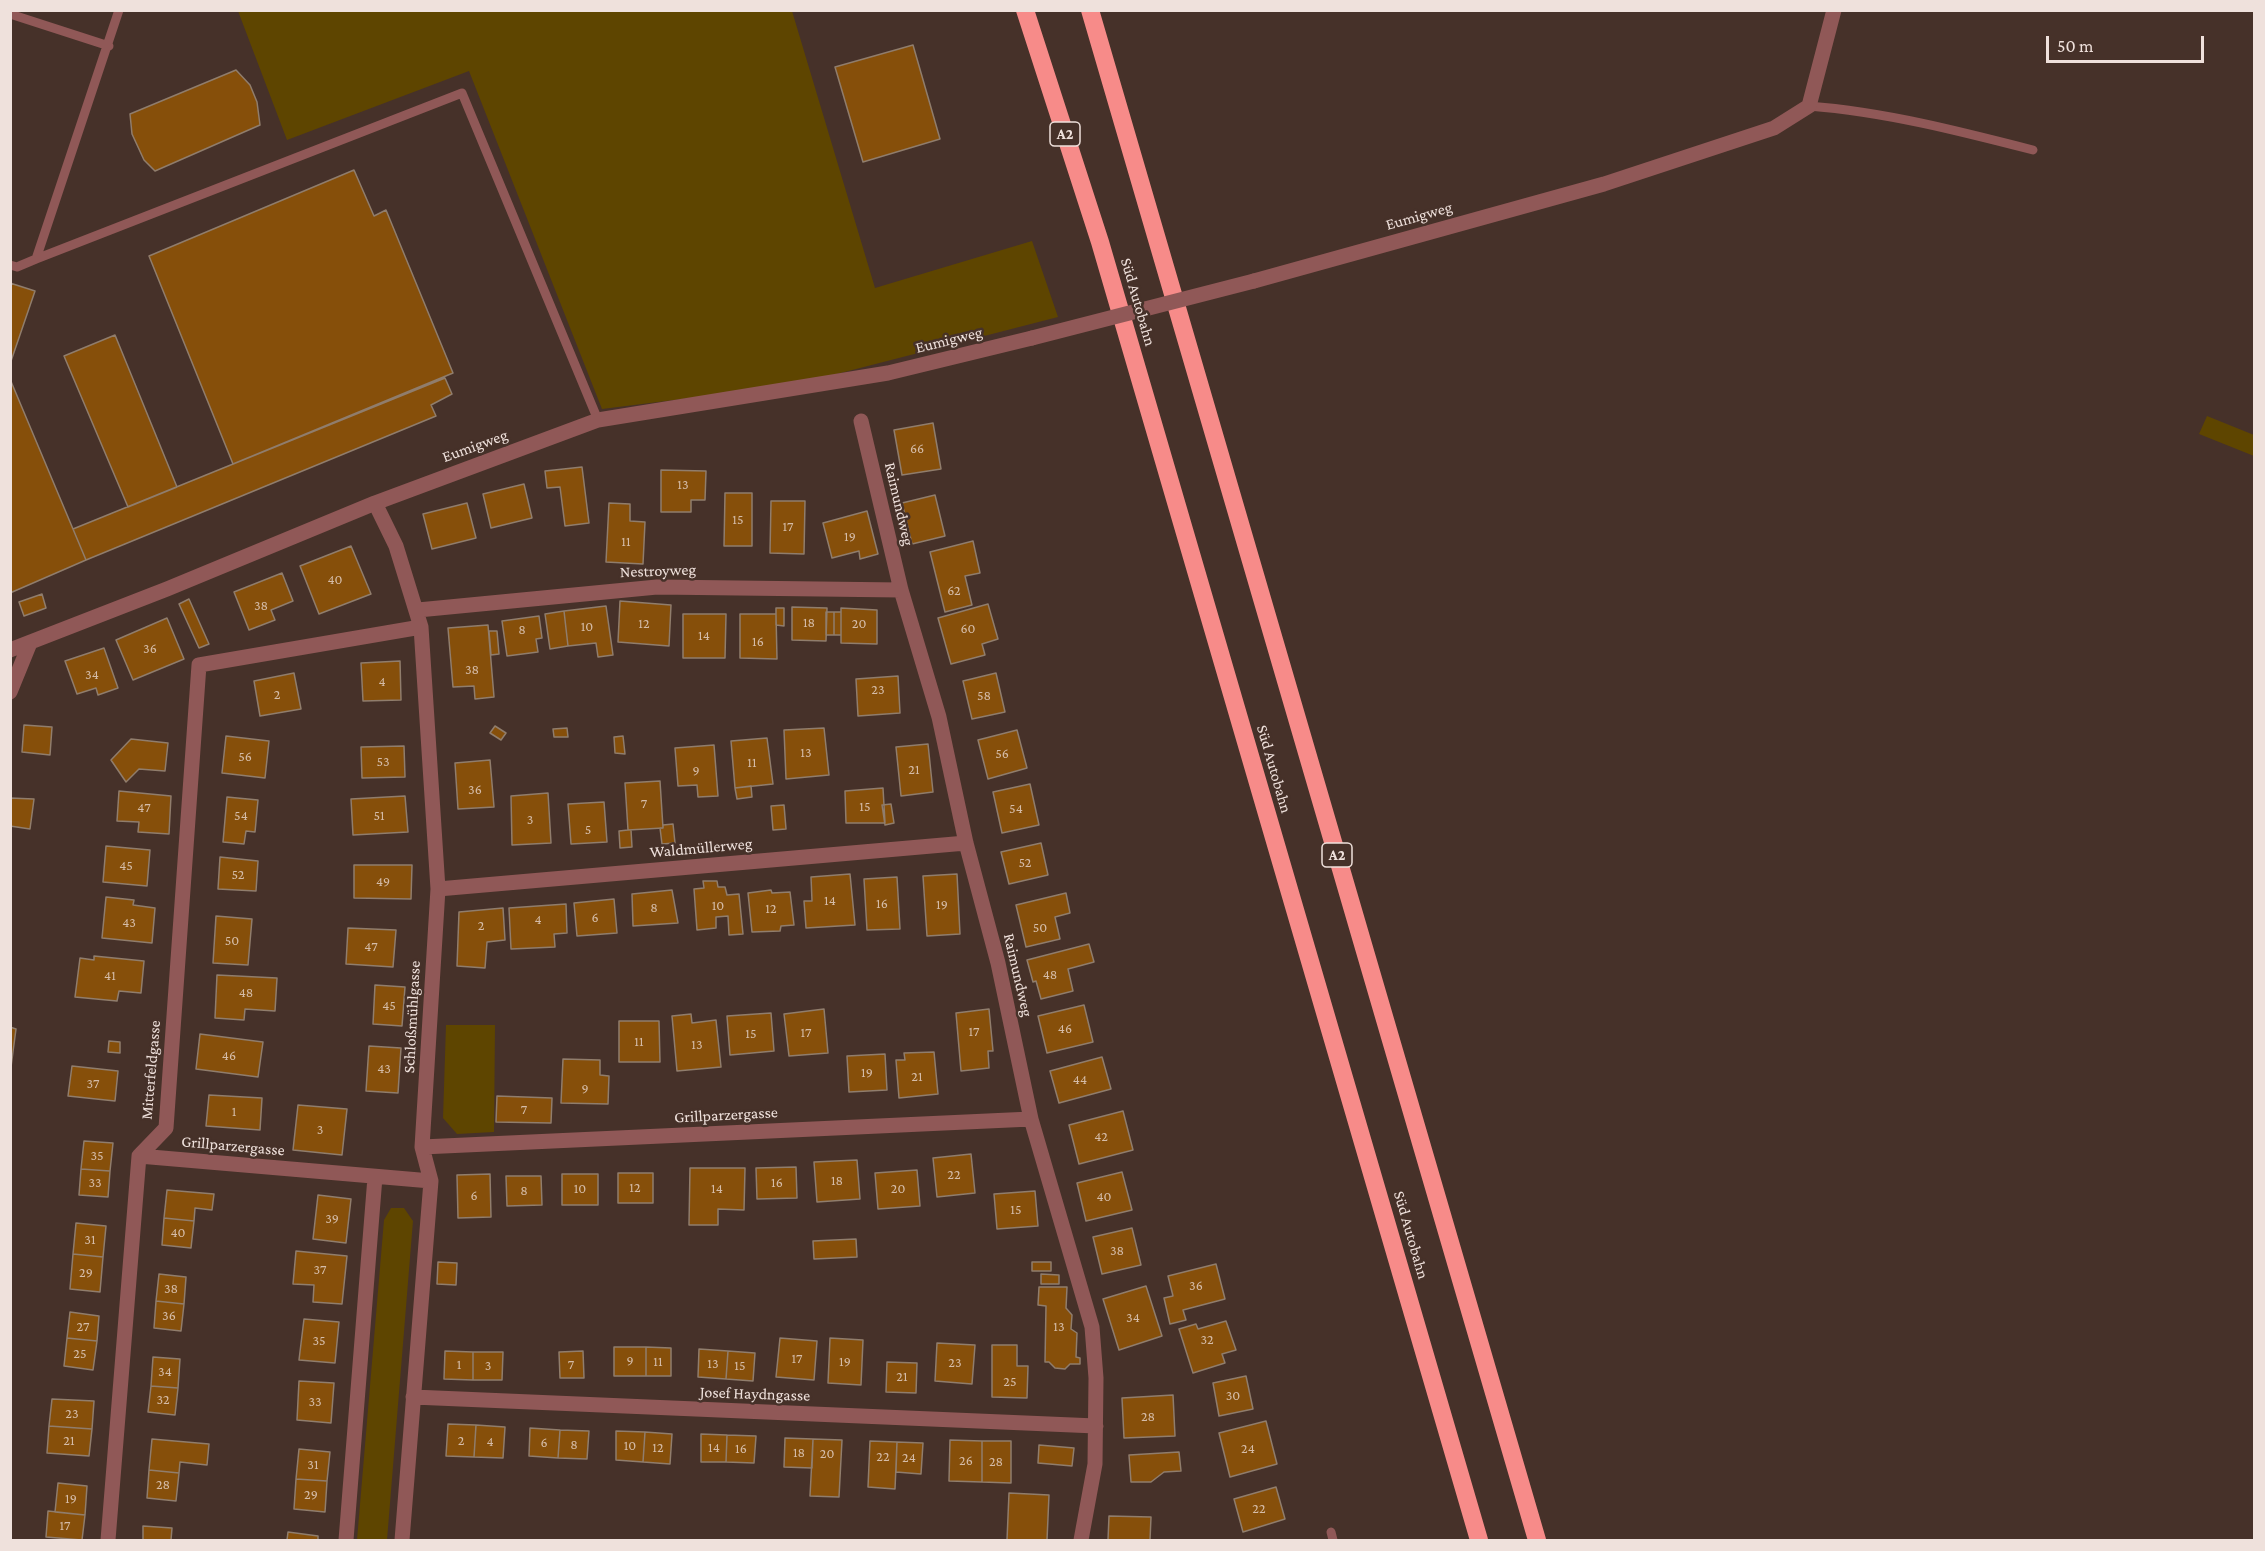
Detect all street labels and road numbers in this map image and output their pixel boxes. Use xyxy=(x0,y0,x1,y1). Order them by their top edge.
road number: A2 xyxy=(1050,122,1080,146)
street label: Eumigweg xyxy=(1384,197,1454,235)
street label: Süd Autobahn xyxy=(1116,256,1160,348)
street label: Eumigweg xyxy=(914,322,984,358)
street label: Eumigweg xyxy=(440,425,510,467)
street label: Raimundweg xyxy=(880,460,918,548)
street label: Nestroyweg xyxy=(620,560,696,582)
street label: Süd Autobahn xyxy=(1252,723,1296,815)
street label: Waldmüllerweg xyxy=(649,834,753,862)
road number: A2 xyxy=(1322,843,1352,867)
street label: Raimundweg xyxy=(999,931,1037,1019)
street label: Schloßmühlgasse xyxy=(399,960,425,1074)
street label: Mitterfeldgasse xyxy=(137,1020,165,1120)
street label: Grillparzergasse xyxy=(674,1103,778,1127)
street label: Grillparzergasse xyxy=(181,1132,285,1160)
street label: Süd Autobahn xyxy=(1389,1189,1433,1281)
street label: Josef Haydngasse xyxy=(699,1382,811,1406)

